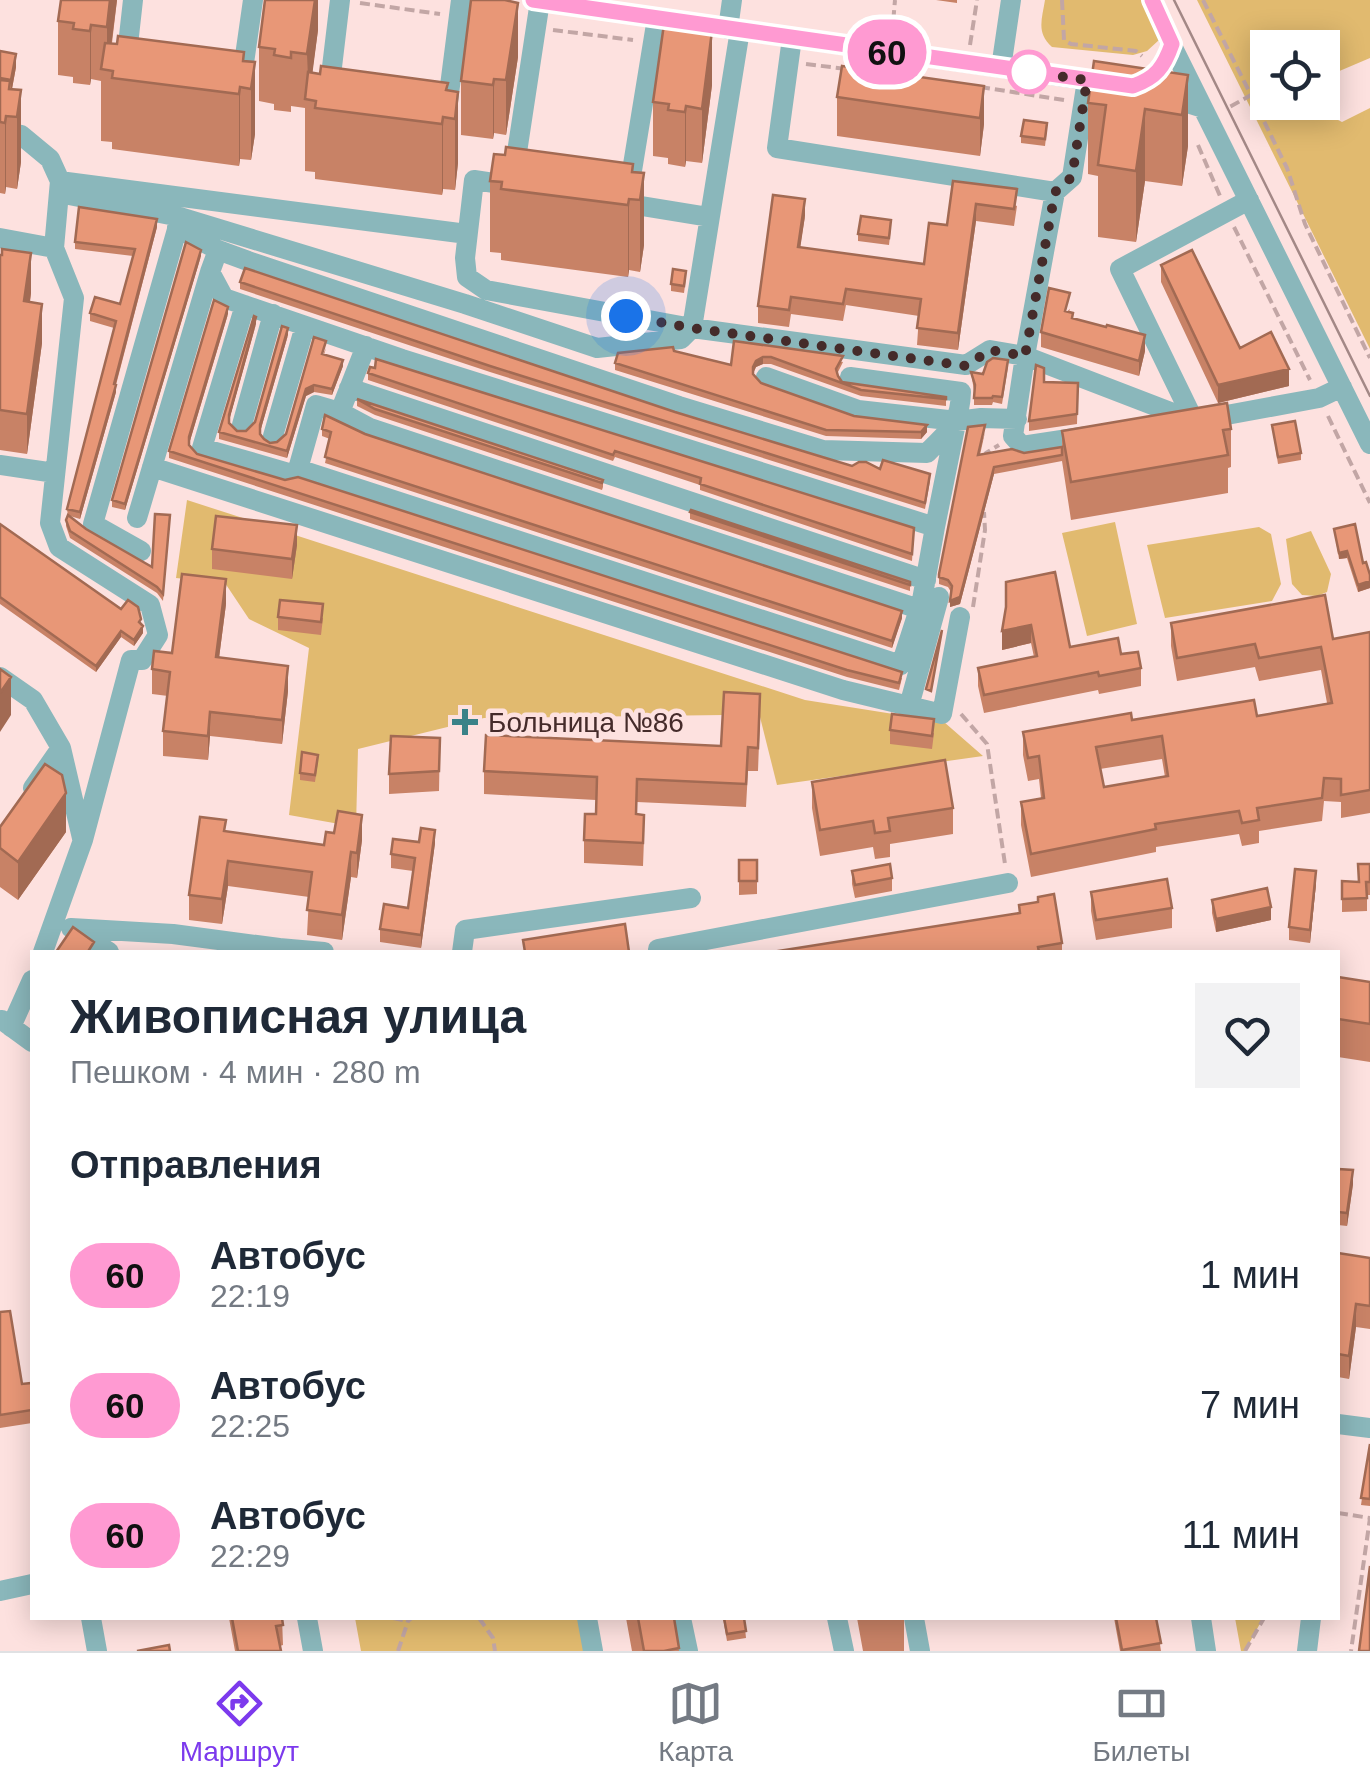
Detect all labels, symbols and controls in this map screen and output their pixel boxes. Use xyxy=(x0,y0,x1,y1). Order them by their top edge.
line badge: 60 xyxy=(842,20,932,84)
map controls xyxy=(1250,30,1340,120)
button: locate xyxy=(1250,30,1340,120)
text: 60 xyxy=(868,33,906,72)
unlabelled marker xyxy=(1008,51,1050,93)
your location xyxy=(601,291,651,341)
place label: Больница №86 xyxy=(488,707,684,738)
marker: Больница №86 xyxy=(452,709,478,735)
button: heart xyxy=(1195,983,1300,1088)
text: Живописная улица xyxy=(70,990,526,1043)
text: Пешком · 4 мин · 280 m xyxy=(70,1054,421,1090)
text: Отправления xyxy=(70,1144,322,1186)
text: Автобус xyxy=(210,1235,366,1277)
text: 1 мин xyxy=(1200,1254,1300,1296)
text: 60 xyxy=(106,1256,144,1295)
text: 22:19 xyxy=(210,1278,290,1314)
text: Автобус xyxy=(210,1365,366,1407)
text: 7 мин xyxy=(1200,1384,1300,1426)
text: 60 xyxy=(106,1386,144,1425)
text: 22:25 xyxy=(210,1408,290,1444)
text: Автобус xyxy=(210,1495,366,1537)
text: 11 мин xyxy=(1182,1514,1300,1556)
text: 60 xyxy=(106,1516,144,1555)
text: 22:29 xyxy=(210,1538,290,1574)
tab: Маршрут xyxy=(180,1676,299,1768)
tab: Карта xyxy=(658,1676,733,1768)
tab: Билеты xyxy=(1092,1676,1190,1768)

